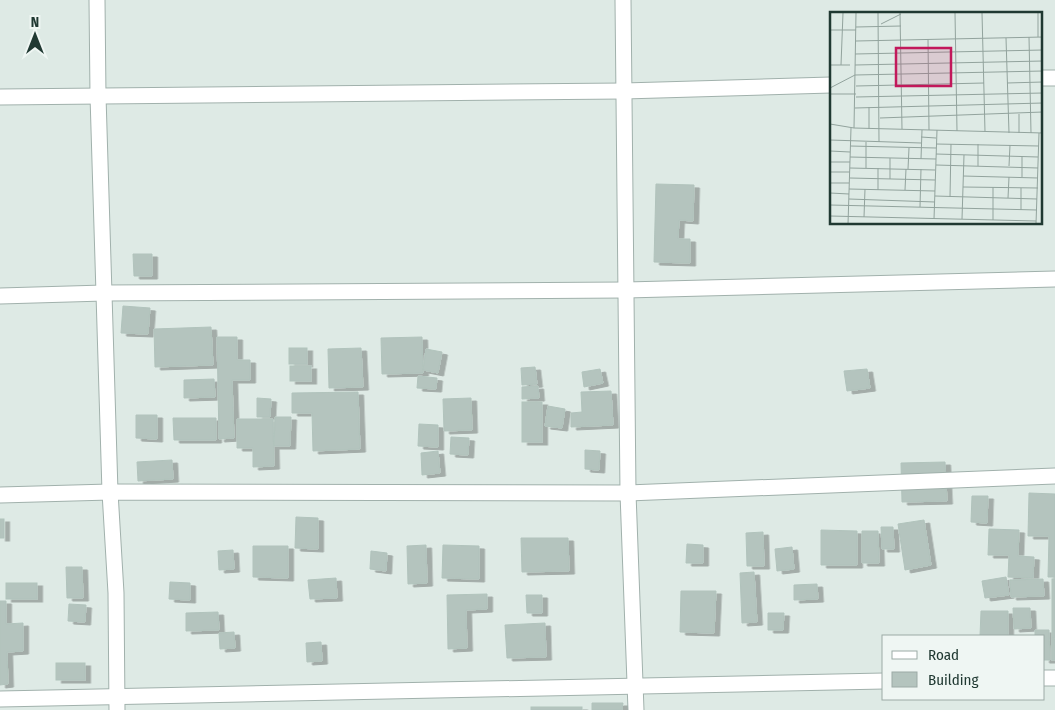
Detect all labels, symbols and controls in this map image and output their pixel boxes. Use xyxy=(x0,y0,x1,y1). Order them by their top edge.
north arrow xyxy=(10,10,60,60)
inset map xyxy=(830,12,1042,225)
text: N xyxy=(31,14,39,31)
legend xyxy=(882,635,1045,700)
text: Road xyxy=(928,646,959,664)
text: Building xyxy=(928,671,979,689)

